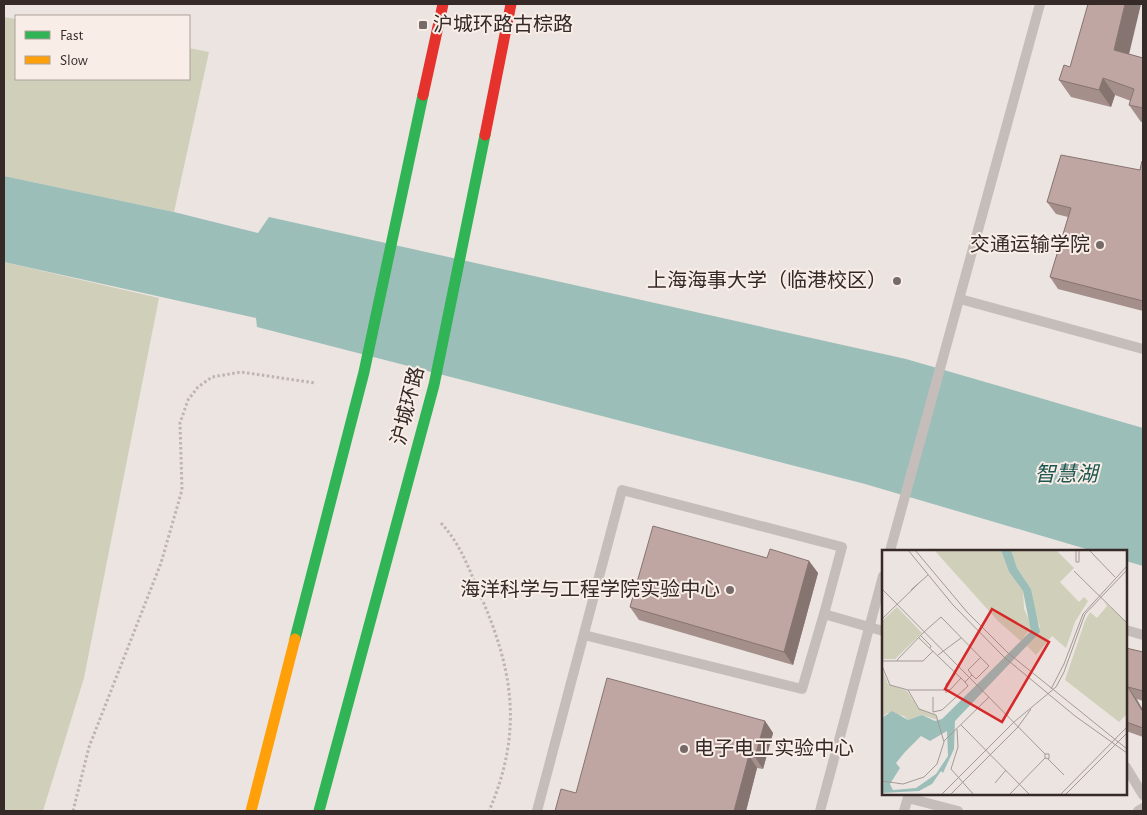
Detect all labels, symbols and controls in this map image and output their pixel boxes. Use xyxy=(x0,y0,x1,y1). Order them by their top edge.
place label: 沪城环路古棕路 xyxy=(433,13,573,35)
legend xyxy=(15,15,190,80)
marker: 沪城环路古棕路 xyxy=(417,19,429,31)
text: Fast xyxy=(60,28,84,43)
text: Slow xyxy=(60,53,88,68)
place label: 交通运输学院 xyxy=(970,234,1090,255)
marker: 交通运输学院 xyxy=(1094,239,1106,251)
place label: 上海海事大学（临港校区） xyxy=(647,269,887,291)
marker: 上海海事大学（临港校区） xyxy=(891,275,903,287)
street label: 沪城环路 xyxy=(387,364,427,447)
water label: 智慧湖 xyxy=(1035,463,1100,485)
inset map xyxy=(882,550,1127,795)
place label: 海洋科学与工程学院实验中心 xyxy=(460,579,720,600)
marker: 海洋科学与工程学院实验中心 xyxy=(724,584,736,596)
place label: 电子电工实验中心 xyxy=(694,738,854,759)
marker: 电子电工实验中心 xyxy=(678,743,690,755)

